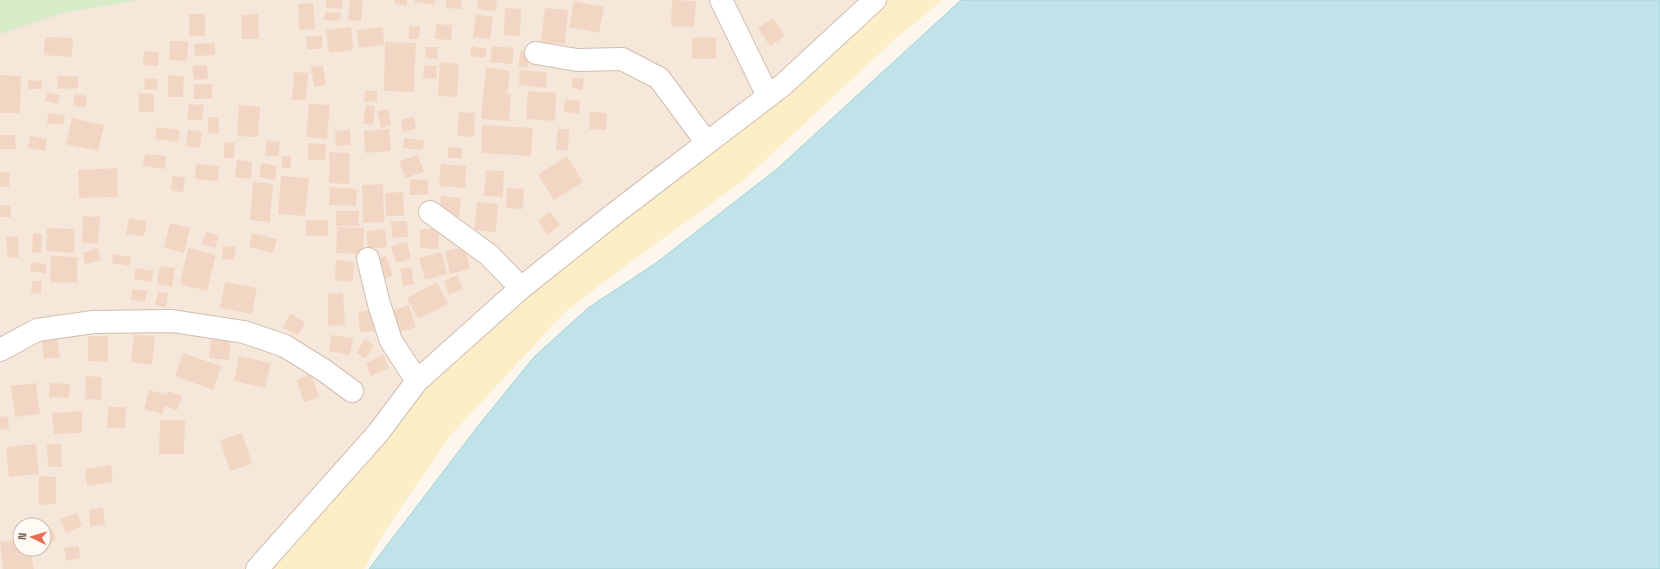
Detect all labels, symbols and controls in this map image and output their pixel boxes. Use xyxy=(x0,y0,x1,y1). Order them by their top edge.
north arrow xyxy=(12,517,52,557)
text: N xyxy=(15,532,29,540)

